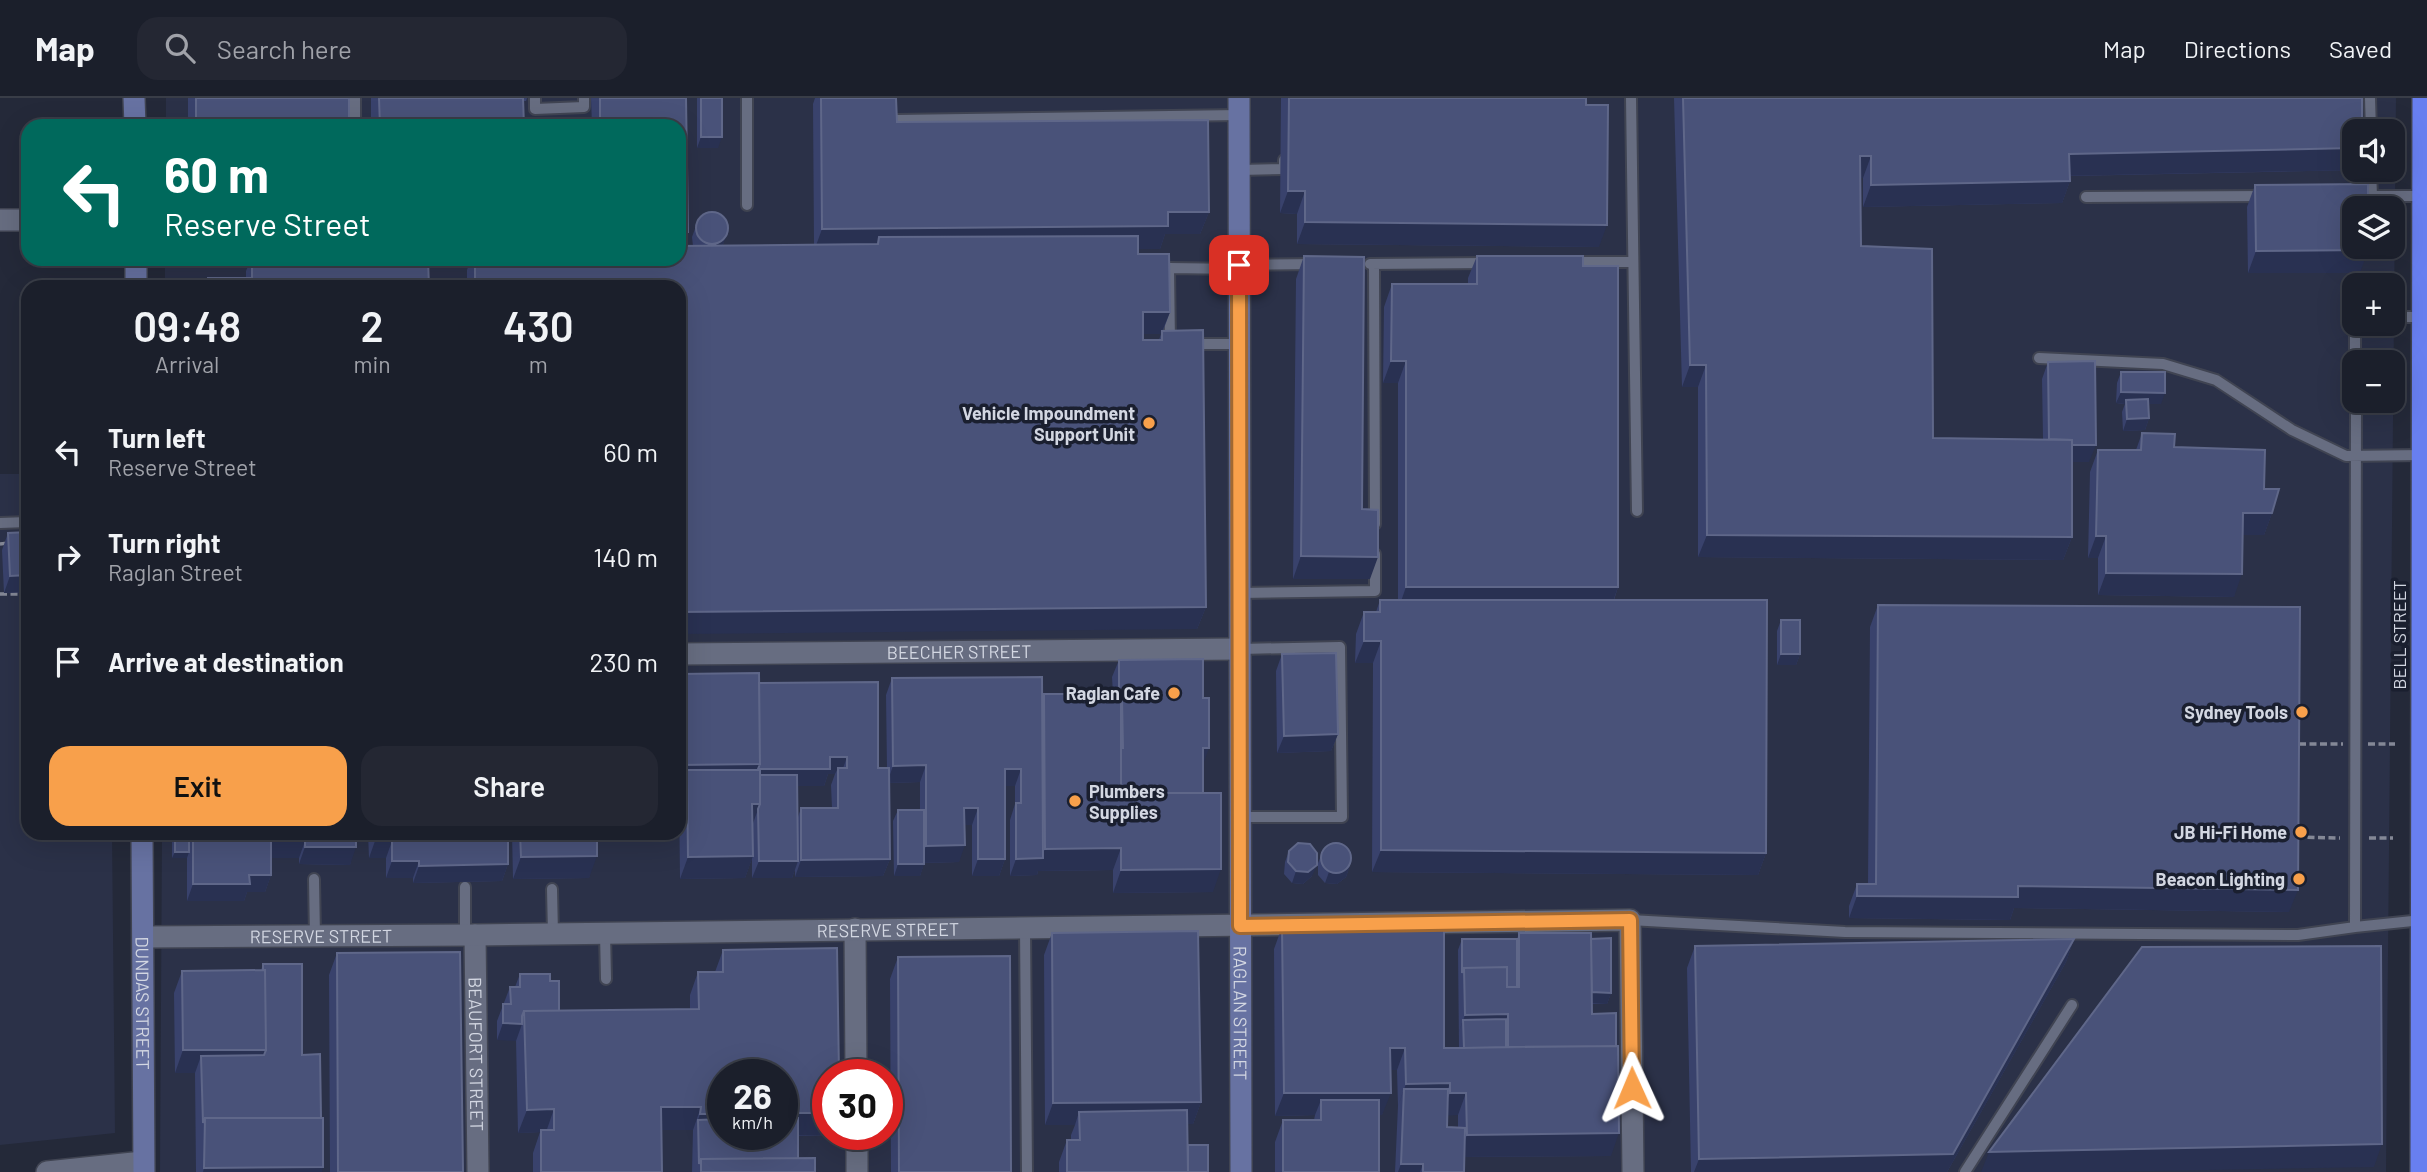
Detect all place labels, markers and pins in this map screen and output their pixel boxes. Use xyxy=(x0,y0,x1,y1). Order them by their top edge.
pin xyxy=(1209,235,1269,295)
place label: Vehicle Impoundment Support Unit xyxy=(962,402,1135,445)
marker: Vehicle Impoundment Support Unit xyxy=(1141,415,1157,431)
place label: Raglan Cafe xyxy=(1066,682,1160,704)
marker: Raglan Cafe xyxy=(1166,685,1182,701)
place label: Sydney Tools xyxy=(2184,701,2288,723)
marker: Sydney Tools xyxy=(2294,704,2310,720)
place label: Plumbers Supplies xyxy=(1089,780,1165,823)
marker: Plumbers Supplies xyxy=(1067,793,1083,809)
place label: JB Hi-Fi Home xyxy=(2174,821,2287,843)
marker: JB Hi-Fi Home xyxy=(2293,824,2309,840)
place label: Beacon Lighting xyxy=(2156,868,2285,890)
marker: Beacon Lighting xyxy=(2291,871,2307,887)

